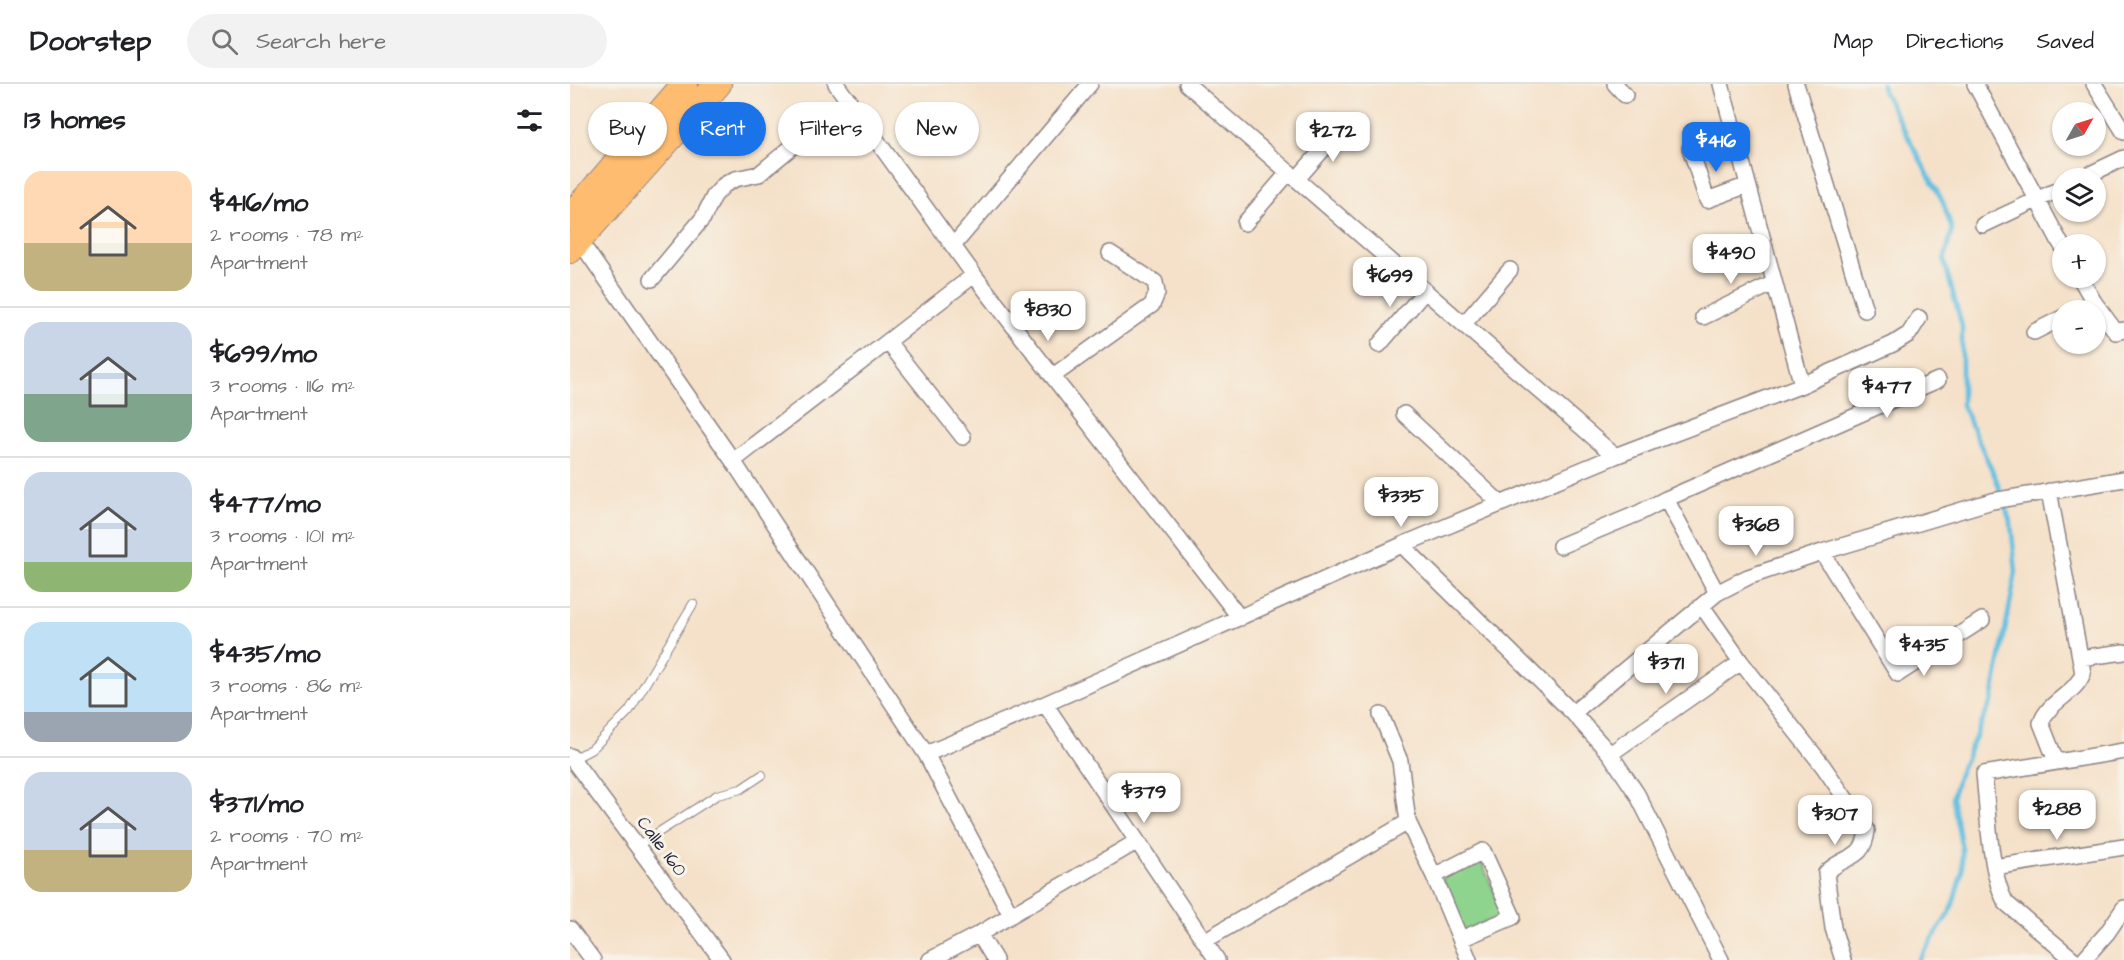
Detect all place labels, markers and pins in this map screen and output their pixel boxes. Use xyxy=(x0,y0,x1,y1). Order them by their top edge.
pin: $272 xyxy=(1297,112,1369,163)
pin: $416 xyxy=(1680,122,1752,173)
pin: $490 xyxy=(1695,234,1767,285)
pin: $699 xyxy=(1354,257,1426,308)
pin: $830 xyxy=(1012,291,1084,342)
pin: $477 xyxy=(1851,368,1923,419)
pin: $335 xyxy=(1365,477,1437,528)
pin: $368 xyxy=(1720,506,1792,557)
pin: $435 xyxy=(1888,626,1960,677)
pin: $371 xyxy=(1630,644,1702,695)
pin: $379 xyxy=(1108,773,1180,824)
pin: $288 xyxy=(2021,790,2093,841)
pin: $307 xyxy=(1799,795,1871,846)

